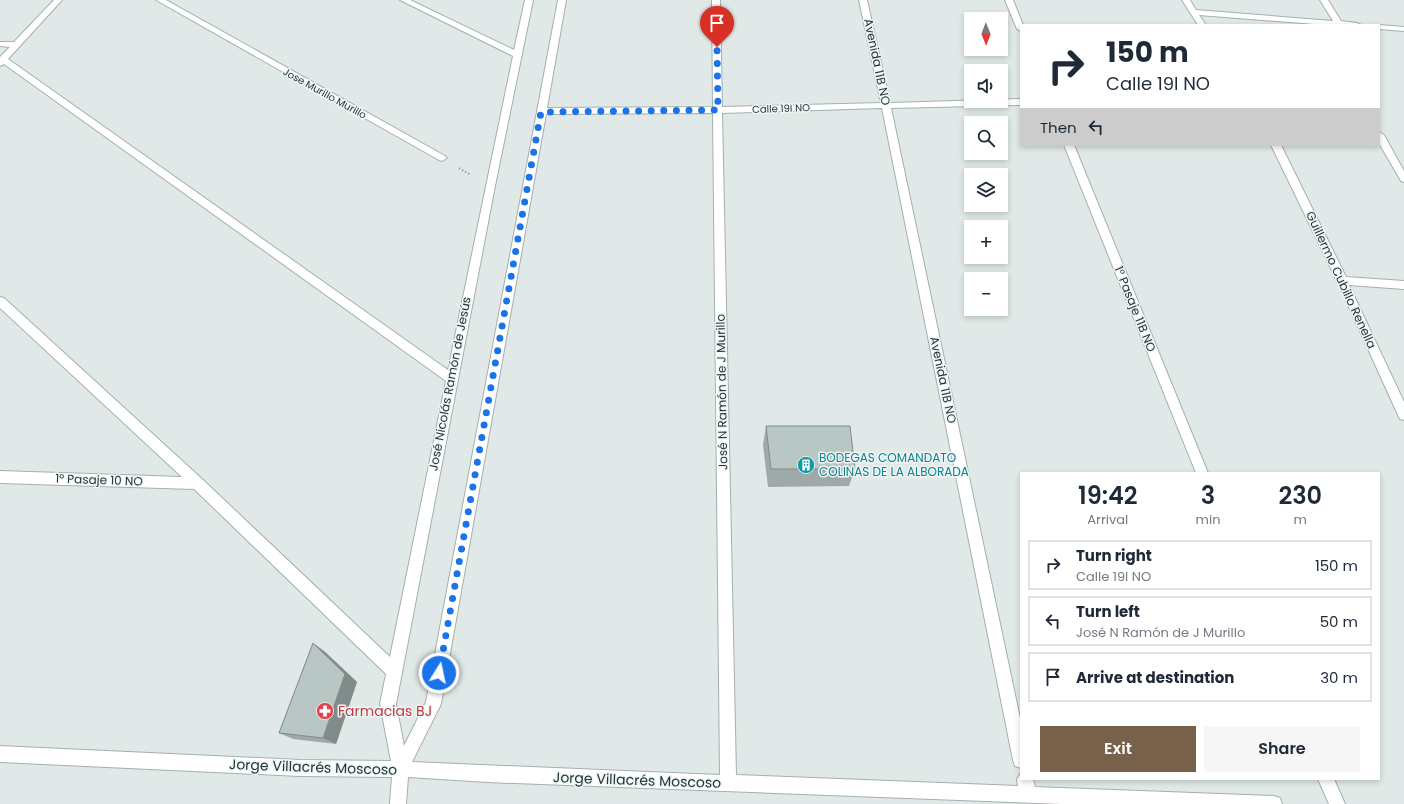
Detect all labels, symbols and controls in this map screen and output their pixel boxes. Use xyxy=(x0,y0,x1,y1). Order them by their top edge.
pin xyxy=(700,6,734,47)
icon: arrive xyxy=(706,12,728,34)
north arrow xyxy=(964,12,1008,56)
map controls xyxy=(964,12,1008,316)
street label: Avenida 11B NO xyxy=(860,17,895,107)
text: 150 m xyxy=(1106,33,1189,72)
icon: right xyxy=(1040,40,1092,92)
street label: Jose Murillo Murillo xyxy=(280,64,369,123)
button: sound xyxy=(964,64,1008,108)
text: Calle 19I NO xyxy=(1106,71,1210,96)
street label: Calle 19I NO xyxy=(752,100,810,117)
button: search xyxy=(964,116,1008,160)
icon: left xyxy=(1085,116,1107,138)
text: Then xyxy=(1040,117,1077,138)
button: layers xyxy=(964,168,1008,212)
street label: Guillermo Cubillo Renella xyxy=(1302,208,1381,351)
button: + xyxy=(964,220,1008,264)
street label: 1° Pasaje 11B NO xyxy=(1111,263,1160,354)
button: − xyxy=(964,272,1008,316)
street label: José Nicolás Ramón de Jesús xyxy=(424,295,475,472)
street label: José N Ramón de J Murillo xyxy=(712,313,731,470)
street label: Avenida 11B NO xyxy=(926,335,961,425)
place label: BODEGAS COMANDATO COLINAS DE LA ALBORADA xyxy=(819,449,969,480)
building icon: BODEGAS COMANDATO COLINAS DE LA ALBORADA xyxy=(796,455,816,475)
street label: 1° Pasaje 10 NO xyxy=(55,469,143,490)
text: 19:42 xyxy=(1078,479,1138,512)
text: 3 xyxy=(1201,479,1215,512)
text: 230 xyxy=(1278,479,1322,512)
text: Arrival xyxy=(1087,510,1128,529)
text: min xyxy=(1196,510,1220,529)
text: m xyxy=(1294,510,1307,529)
text: Turn right xyxy=(1076,545,1152,566)
icon: right xyxy=(1042,554,1064,576)
text: 150 m xyxy=(1315,555,1358,576)
text: Calle 19I NO xyxy=(1076,567,1151,586)
text: Turn left xyxy=(1076,601,1140,622)
icon: left xyxy=(1042,610,1064,632)
text: 50 m xyxy=(1320,611,1358,632)
text: José N Ramón de J Murillo xyxy=(1076,623,1245,642)
position arrow xyxy=(418,652,460,694)
icon: arrive xyxy=(1042,666,1064,688)
text: Arrive at destination xyxy=(1076,667,1234,688)
text: 30 m xyxy=(1320,667,1358,688)
pharmacy icon: Farmacias BJ xyxy=(315,701,335,721)
place label: Farmacias BJ xyxy=(338,701,432,721)
button: Exit xyxy=(1040,726,1196,772)
button: Share xyxy=(1204,726,1360,772)
street label: Jorge Villacrés Moscoso xyxy=(229,754,397,780)
street label: Jorge Villacrés Moscoso xyxy=(553,767,721,793)

